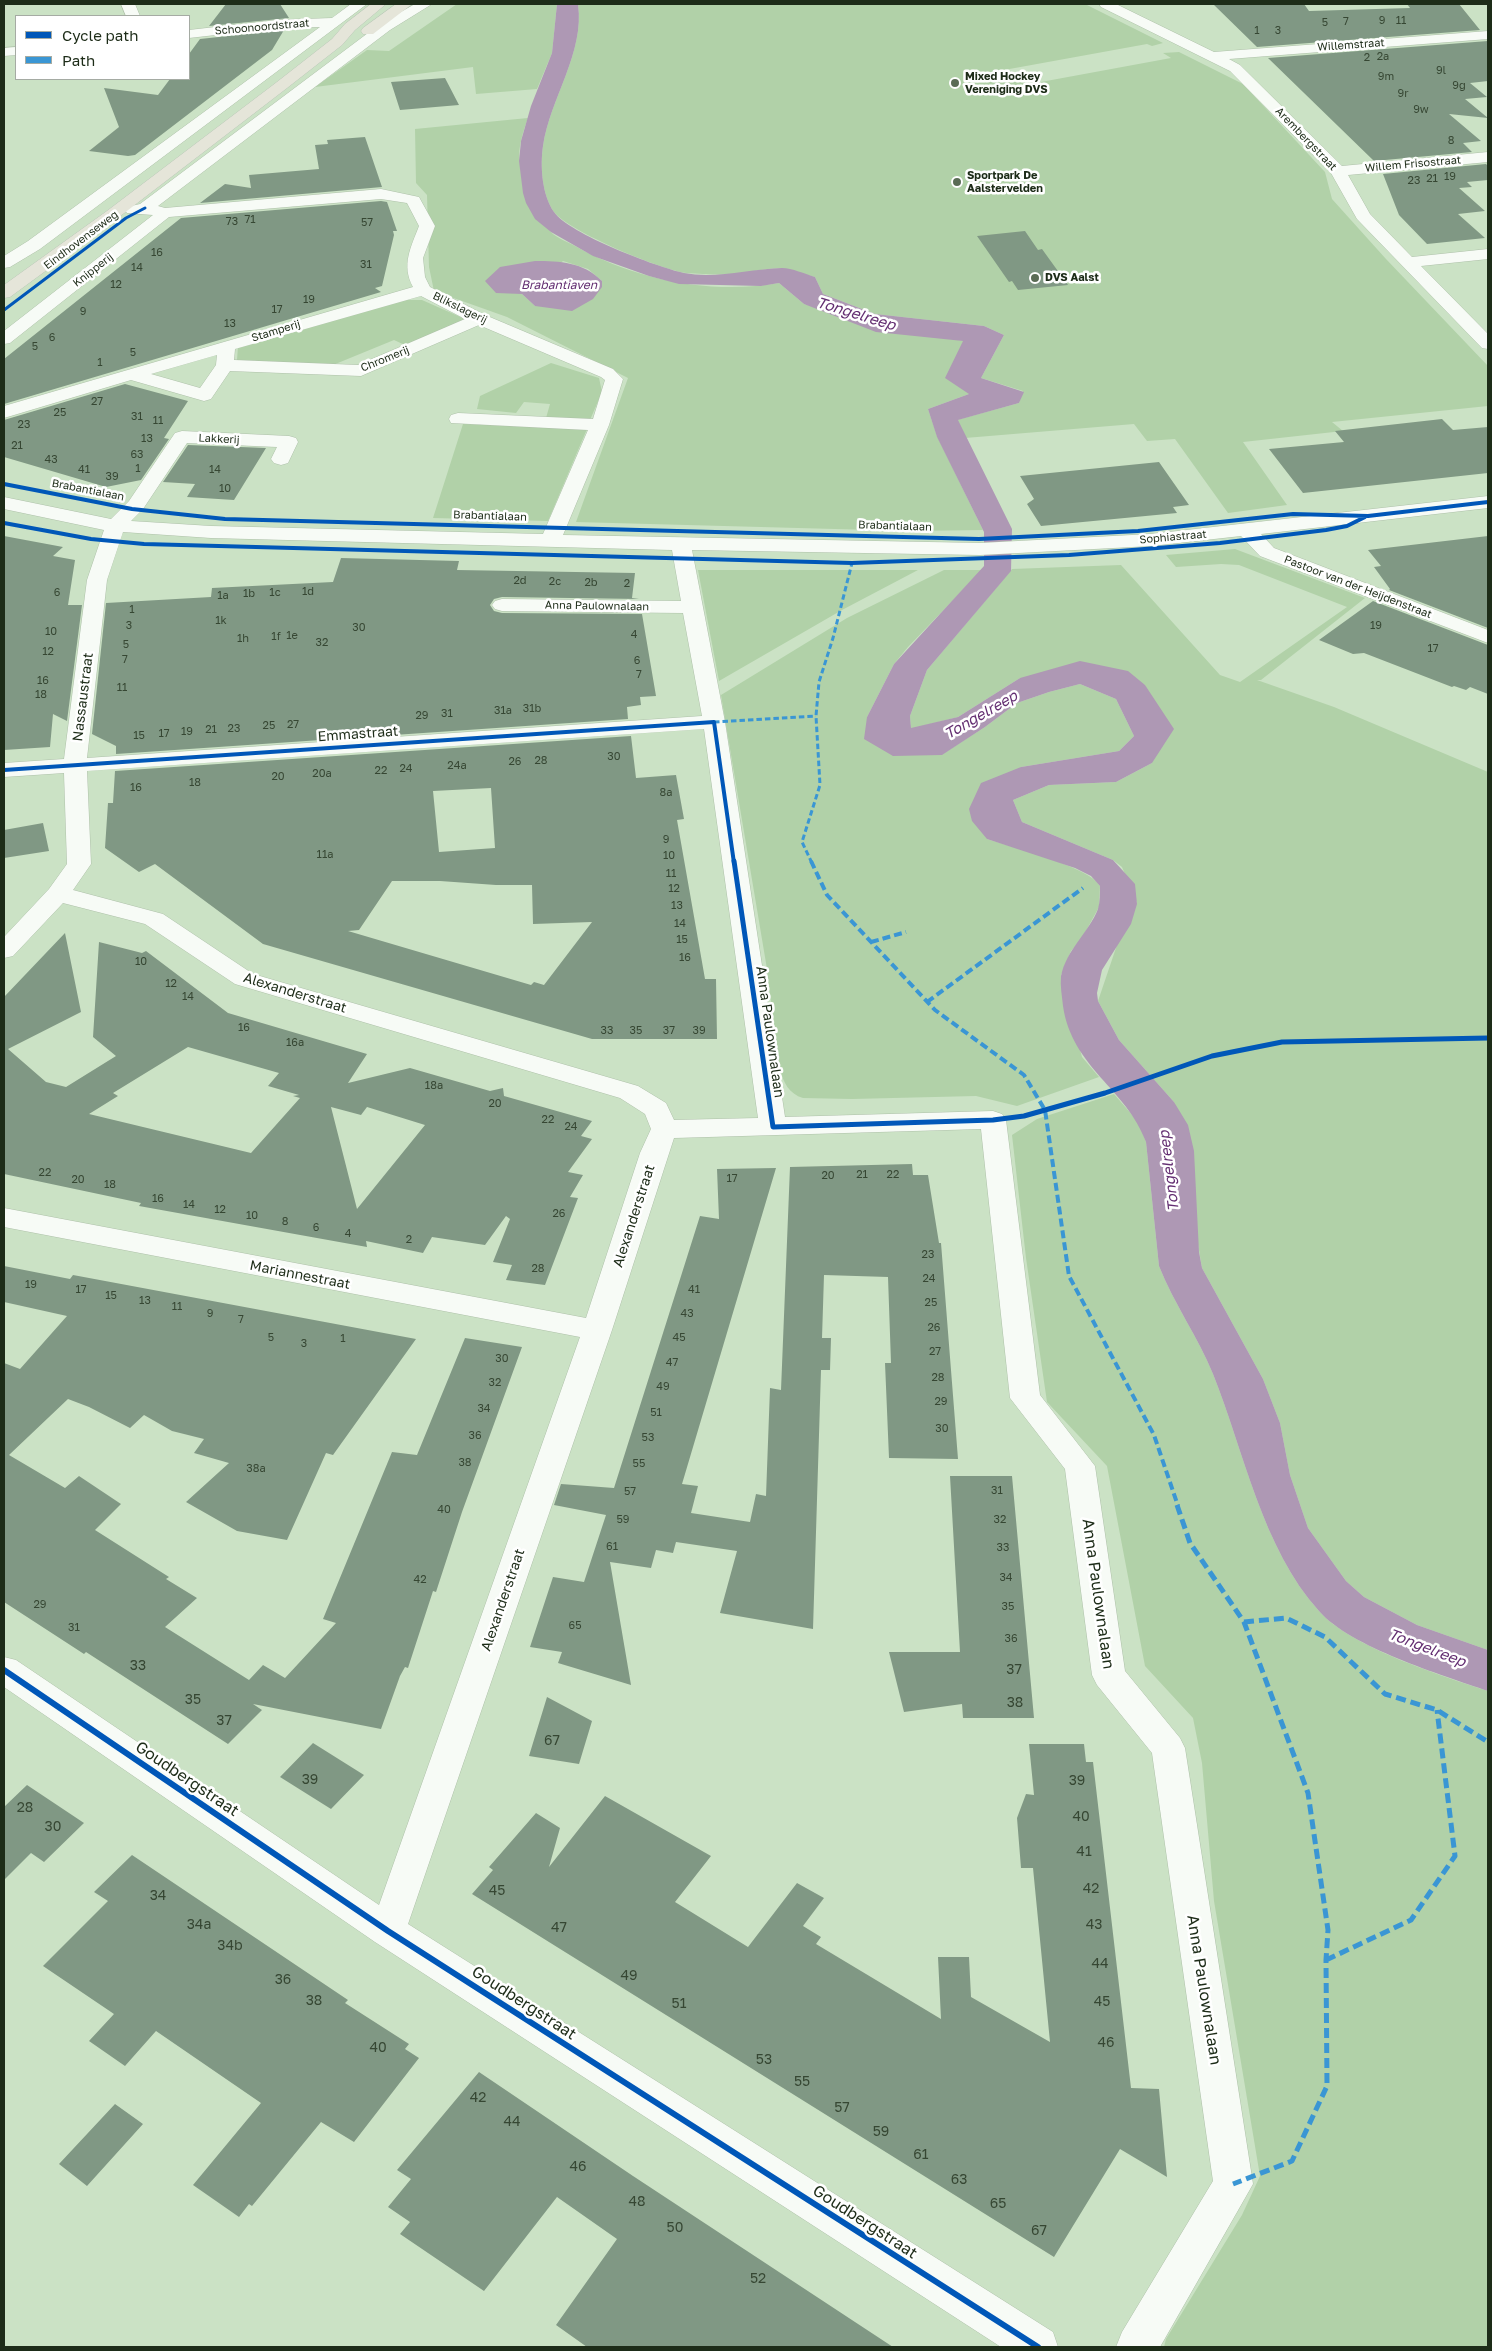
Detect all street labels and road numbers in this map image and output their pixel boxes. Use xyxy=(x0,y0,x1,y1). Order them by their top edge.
street label: Schoonoordstraat xyxy=(214,16,310,38)
street label: Willemstraat xyxy=(1317,36,1385,54)
street label: Arembergstraat xyxy=(1272,105,1340,173)
street label: Willem Frisostraat xyxy=(1364,153,1462,175)
street label: Eindhovenseweg xyxy=(41,208,121,272)
street label: Knipperij xyxy=(70,250,116,290)
street label: Blikslagerij xyxy=(431,289,489,327)
street label: Stamperij xyxy=(250,317,302,345)
street label: Chromerij xyxy=(359,343,411,375)
street label: Lakkerij xyxy=(198,431,240,447)
street label: Brabantialaan xyxy=(51,476,125,504)
street label: Brabantialaan xyxy=(453,508,527,524)
street label: Brabantialaan xyxy=(858,518,932,534)
street label: Sophiastraat xyxy=(1139,527,1207,547)
street label: Pastoor van der Heijdenstraat xyxy=(1282,553,1434,621)
street label: Anna Paulownalaan xyxy=(545,598,649,614)
street label: Nassaustraat xyxy=(69,652,97,742)
street label: Emmastraat xyxy=(317,723,399,745)
street label: Anna Paulownalaan xyxy=(752,965,788,1099)
street label: Alexanderstraat xyxy=(241,969,349,1017)
street label: Alexanderstraat xyxy=(609,1162,659,1270)
street label: Mariannestraat xyxy=(248,1257,352,1293)
street label: Anna Paulownalaan xyxy=(1078,1518,1118,1670)
street label: Alexanderstraat xyxy=(478,1547,528,1653)
street label: Goudbergstraat xyxy=(132,1737,242,1821)
street label: Anna Paulownalaan xyxy=(1183,1914,1225,2066)
street label: Goudbergstraat xyxy=(468,1962,580,2044)
street label: Goudbergstraat xyxy=(809,2181,921,2263)

